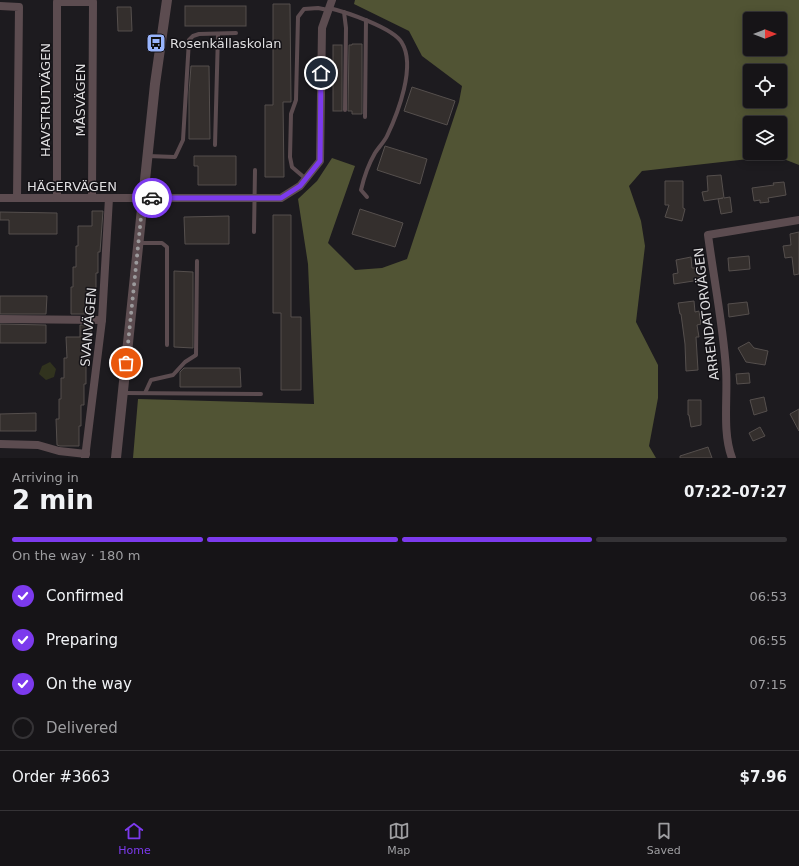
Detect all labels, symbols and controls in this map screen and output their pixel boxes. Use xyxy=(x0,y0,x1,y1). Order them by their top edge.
north arrow xyxy=(743,12,787,56)
map controls xyxy=(743,12,787,160)
bus stop icon: Rosenkällaskolan xyxy=(145,32,167,54)
place label: Rosenkällaskolan xyxy=(170,36,281,51)
street label: HAVSTRUTVÄGEN xyxy=(38,43,53,157)
pin xyxy=(304,56,338,90)
icon: home xyxy=(310,62,332,84)
street label: MÅSVÄGEN xyxy=(73,63,88,137)
button: locate xyxy=(743,64,787,108)
button: layers xyxy=(743,116,787,160)
courier xyxy=(132,178,172,218)
street label: HÄGERVÄGEN xyxy=(27,179,117,194)
icon: car xyxy=(141,187,163,209)
street label: ARRENDATORVÄGEN xyxy=(691,247,722,381)
street label: SVANVÄGEN xyxy=(78,287,99,367)
pin xyxy=(109,346,143,380)
icon: bag xyxy=(115,352,137,374)
text: Arriving in xyxy=(12,470,79,485)
text: 07:22–07:27 xyxy=(684,483,787,501)
text: 2 min xyxy=(12,485,94,515)
text: On the way · 180 m xyxy=(12,548,140,563)
icon: check xyxy=(12,585,34,607)
text: Confirmed xyxy=(46,587,124,605)
text: 06:53 xyxy=(750,589,787,604)
icon: check xyxy=(12,629,34,651)
text: Preparing xyxy=(46,631,118,649)
text: 06:55 xyxy=(750,633,787,648)
icon: check xyxy=(12,673,34,695)
text: On the way xyxy=(46,675,132,693)
text: 07:15 xyxy=(750,677,787,692)
text: Delivered xyxy=(46,719,118,737)
text: Order #3663 xyxy=(12,768,110,786)
text: $7.96 xyxy=(740,768,787,786)
tab: Home xyxy=(118,820,151,857)
tab: Map xyxy=(387,820,410,857)
tab: Saved xyxy=(647,820,681,857)

